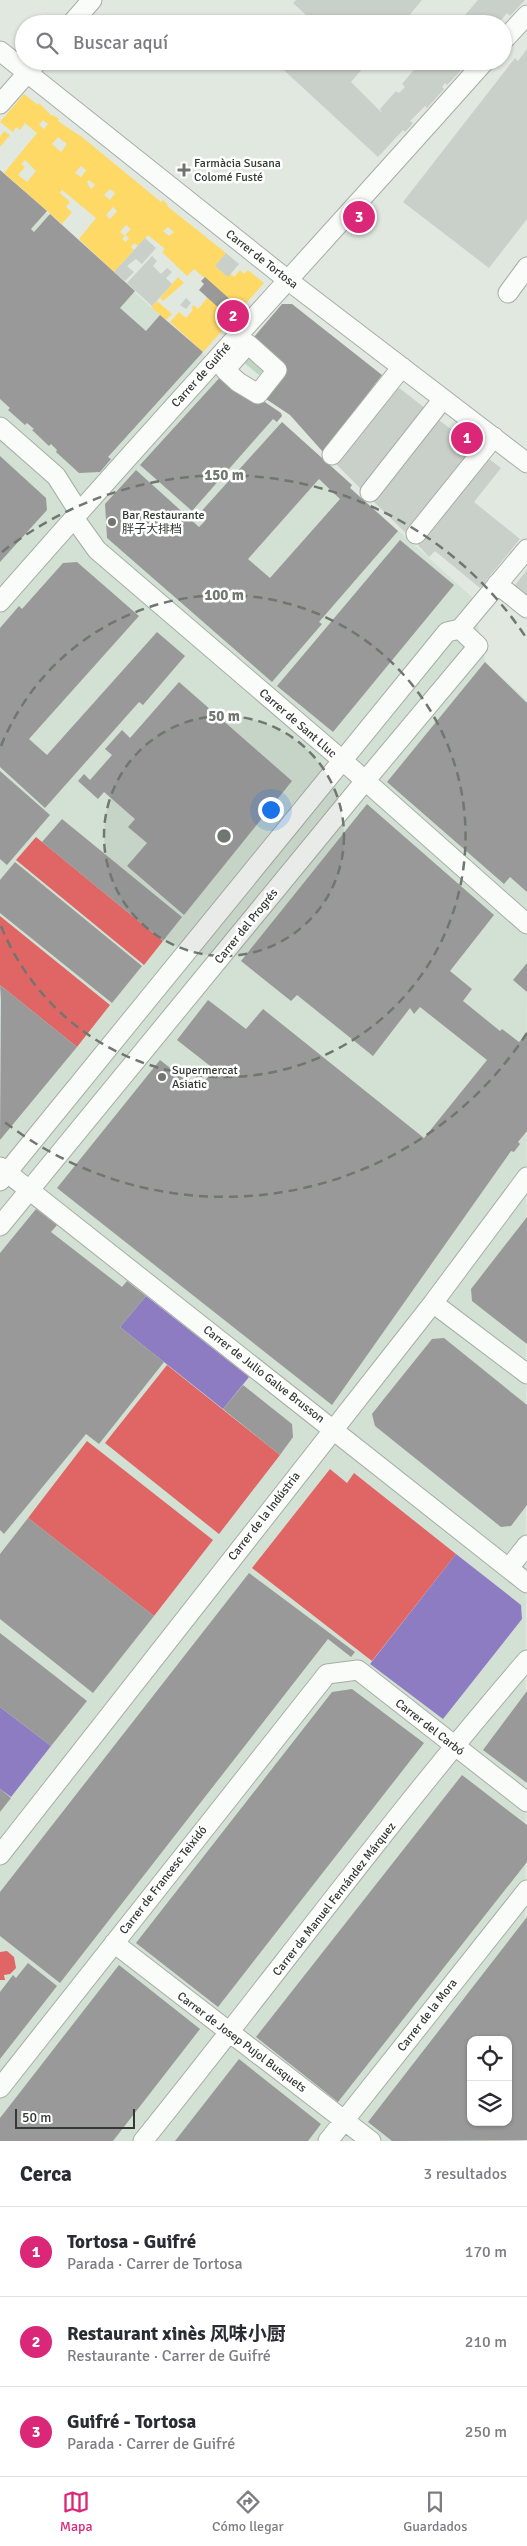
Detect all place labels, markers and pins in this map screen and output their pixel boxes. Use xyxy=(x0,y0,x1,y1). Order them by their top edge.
place label: Farmàcia Susana Colomé Fusté xyxy=(194,156,281,185)
marker: Farmàcia Susana Colomé Fusté xyxy=(178,164,190,176)
pin: 3 xyxy=(343,198,375,236)
pin: 2 xyxy=(217,297,249,335)
pin: 1 xyxy=(451,419,483,457)
place label: Bar Restaurante 胖子大排档 xyxy=(122,508,205,537)
marker: Bar Restaurante 胖子大排档 xyxy=(106,516,118,528)
centre of rings xyxy=(215,827,233,845)
place label: Supermercat Asiatic xyxy=(172,1063,238,1092)
marker: Supermercat Asiatic xyxy=(156,1071,168,1083)

